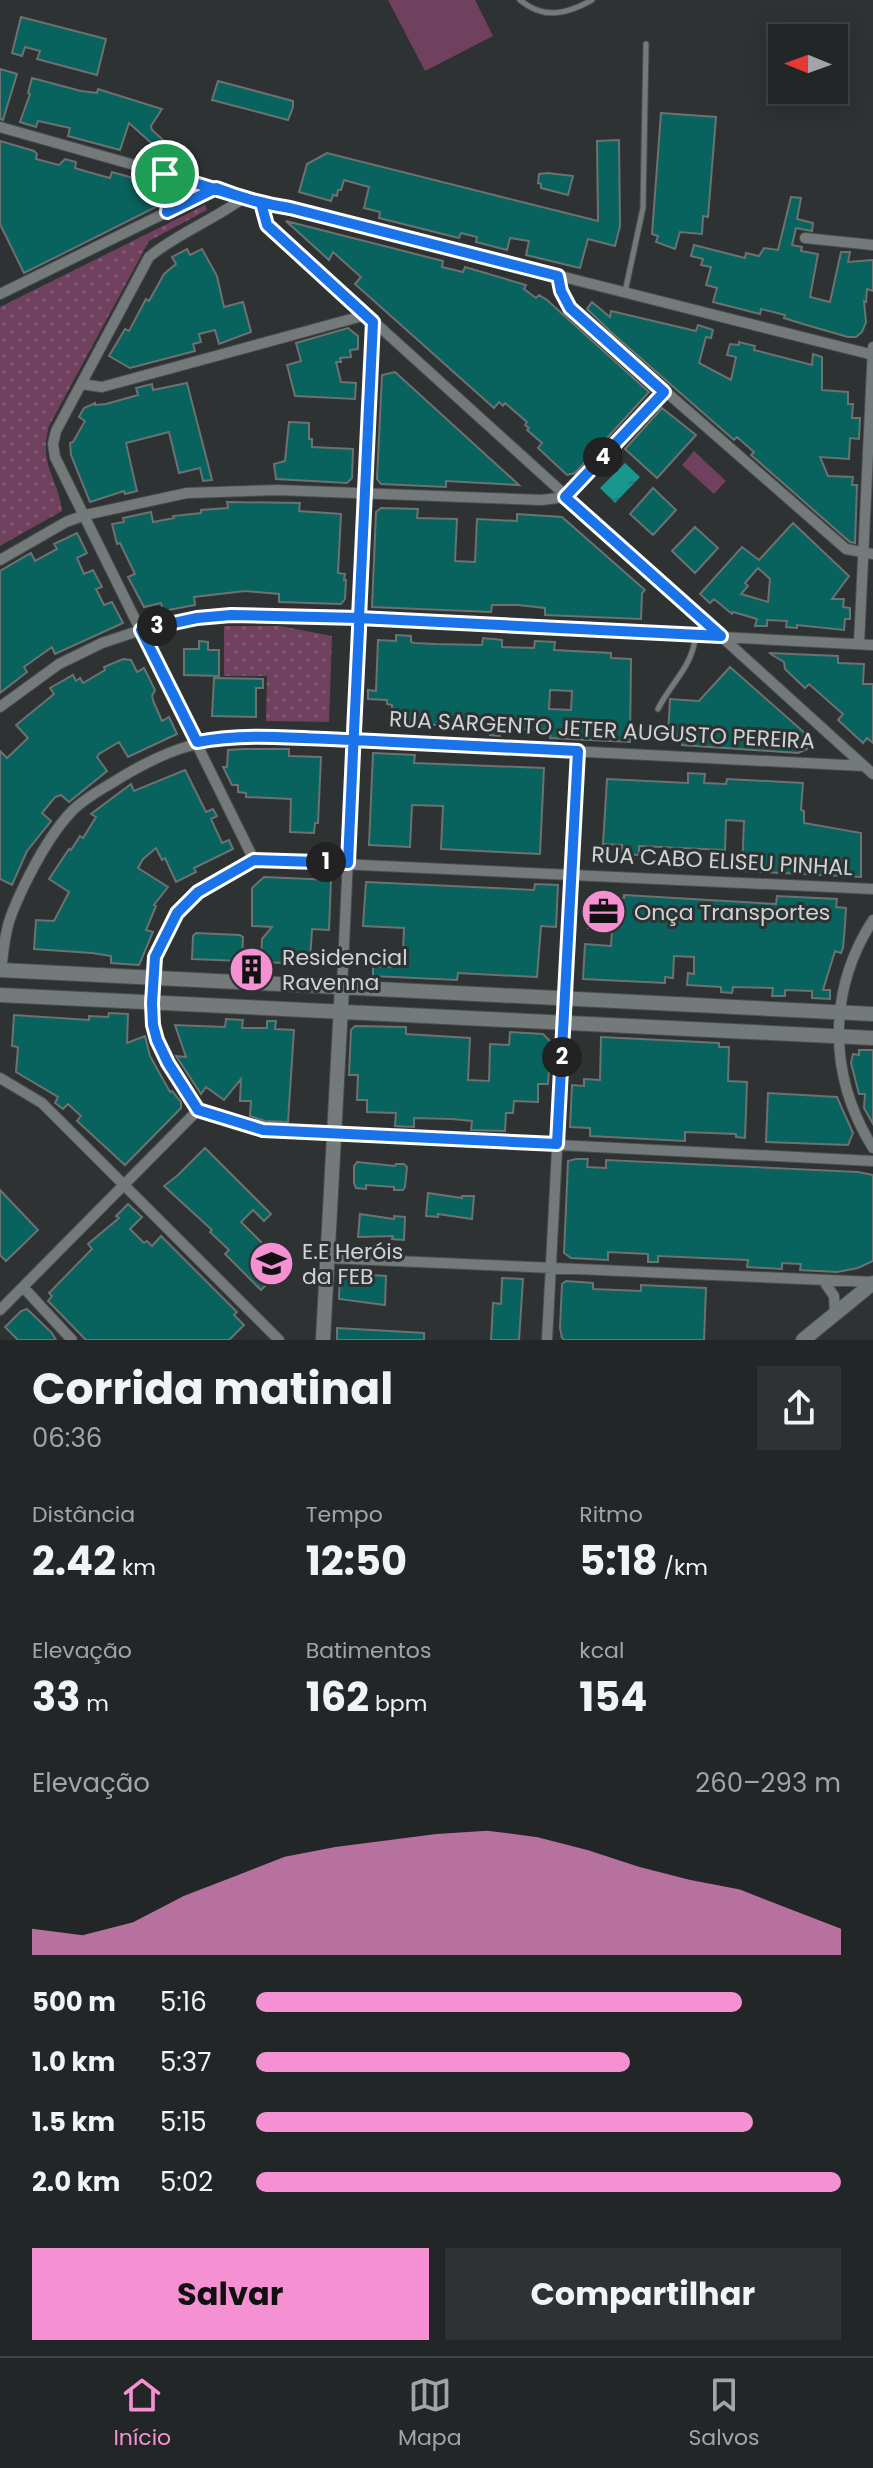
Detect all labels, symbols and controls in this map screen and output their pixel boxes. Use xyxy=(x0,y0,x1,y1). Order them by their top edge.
north arrow xyxy=(768,24,848,104)
map controls xyxy=(768,24,848,104)
pin xyxy=(131,140,199,208)
icon: arrive xyxy=(143,152,187,196)
pin: 4 xyxy=(583,437,623,477)
text: 4 xyxy=(596,441,610,472)
pin: 3 xyxy=(137,606,177,646)
text: 3 xyxy=(150,610,164,641)
street label: RUA SARGENTO JETER AUGUSTO PEREIRA xyxy=(388,703,816,757)
street label: RUA CABO ELISEU PINHAL xyxy=(591,839,854,883)
pin: 1 xyxy=(306,842,346,882)
text: 1 xyxy=(322,846,330,877)
office icon: Onça Transportes xyxy=(579,888,627,936)
place label: Onça Transportes xyxy=(634,897,830,928)
place label: Residencial Ravenna xyxy=(282,942,408,998)
building icon: Residencial Ravenna xyxy=(227,946,275,994)
pin: 2 xyxy=(542,1037,582,1077)
text: 2 xyxy=(556,1041,568,1072)
place label: E.E Heróis da FEB xyxy=(302,1236,403,1292)
school or university icon: E.E Heróis da FEB xyxy=(247,1240,295,1288)
text: Corrida matinal xyxy=(32,1358,393,1419)
button: share xyxy=(757,1366,841,1450)
text: 06:36 xyxy=(32,1420,102,1456)
text: Distância xyxy=(32,1499,135,1530)
text: Tempo xyxy=(306,1499,383,1530)
text: Ritmo xyxy=(579,1499,643,1530)
text: 2.42 xyxy=(32,1533,116,1589)
text: 12:50 xyxy=(306,1533,407,1589)
text: 5:18 xyxy=(579,1533,658,1589)
text: km xyxy=(116,1552,156,1583)
text: /km xyxy=(658,1552,708,1583)
text: Elevação xyxy=(32,1635,132,1666)
text: Batimentos xyxy=(306,1635,431,1666)
text: kcal xyxy=(579,1635,624,1666)
text: 33 xyxy=(32,1669,80,1725)
text: 162 xyxy=(306,1669,369,1725)
text: 154 xyxy=(579,1669,647,1725)
text: m xyxy=(80,1688,109,1719)
text: bpm xyxy=(369,1688,427,1719)
text: Elevação xyxy=(32,1765,150,1801)
text: 260–293 m xyxy=(695,1765,841,1801)
text: 500 m xyxy=(32,1984,116,2020)
text: 5:16 xyxy=(160,1984,207,2020)
text: 1.0 km xyxy=(32,2044,115,2080)
text: 5:37 xyxy=(160,2044,211,2080)
text: 1.5 km xyxy=(32,2104,115,2140)
text: 5:15 xyxy=(160,2104,207,2140)
text: 2.0 km xyxy=(32,2164,120,2200)
text: 5:02 xyxy=(160,2164,213,2200)
button: Salvar xyxy=(32,2248,429,2340)
button: Compartilhar xyxy=(445,2248,841,2340)
tab: Início xyxy=(113,2373,171,2454)
tab: Mapa xyxy=(398,2373,462,2454)
tab: Salvos xyxy=(688,2373,760,2454)

